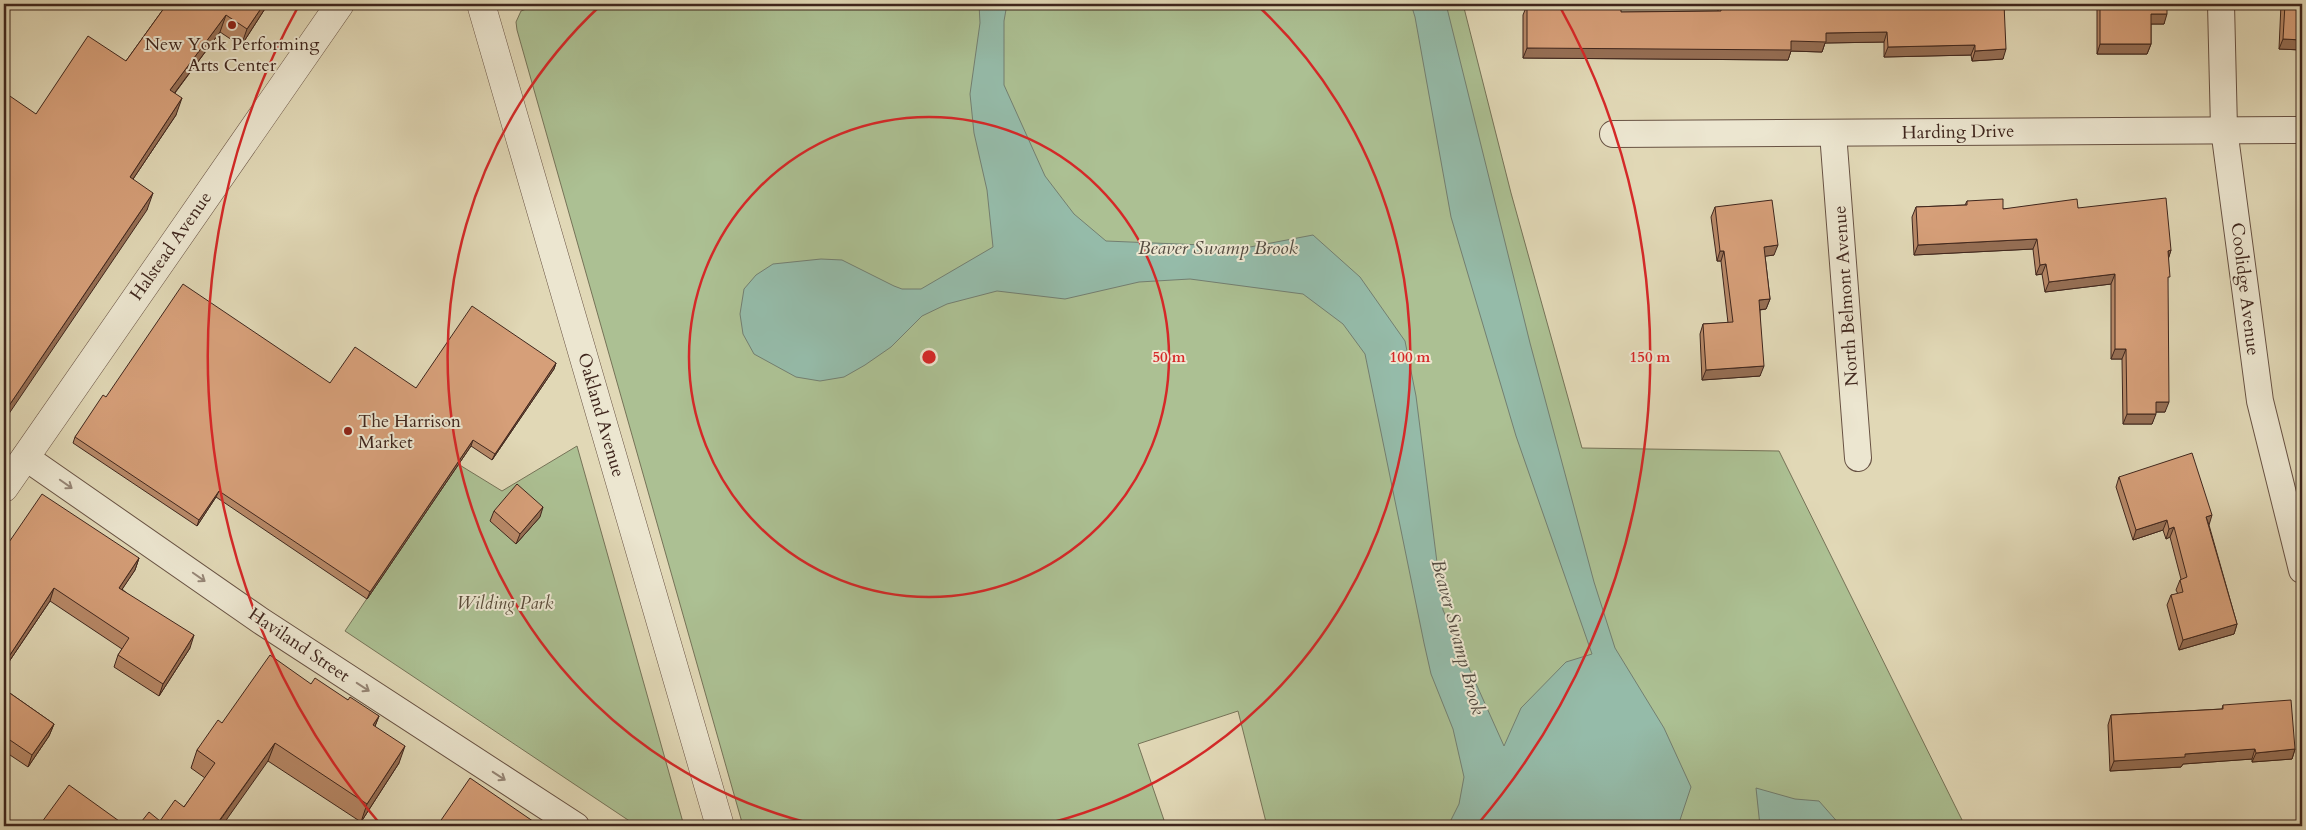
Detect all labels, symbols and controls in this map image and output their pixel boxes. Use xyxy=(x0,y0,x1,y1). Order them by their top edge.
marker: New York Performing Arts Center xyxy=(226,19,238,31)
place label: New York Performing Arts Center xyxy=(145,32,320,78)
street label: Harding Drive xyxy=(1901,119,2015,145)
street label: Halstead Avenue xyxy=(124,186,218,306)
street label: North Belmont Avenue xyxy=(1827,205,1865,387)
street label: Coolidge Avenue xyxy=(2224,221,2266,357)
water label: Beaver Swamp Brook xyxy=(1138,235,1299,261)
text: 50 m xyxy=(1152,347,1186,367)
text: 100 m xyxy=(1390,347,1431,367)
text: 150 m xyxy=(1630,347,1671,367)
centre of rings xyxy=(920,348,938,366)
street label: Oakland Avenue xyxy=(571,350,631,480)
place label: The Harrison Market xyxy=(358,409,462,455)
marker: The Harrison Market xyxy=(342,425,354,437)
one-way arrow xyxy=(58,479,72,489)
water label: Beaver Swamp Brook xyxy=(1425,556,1491,718)
one-way arrow xyxy=(192,572,206,582)
park label: Wilding Park xyxy=(457,591,554,616)
street label: Haviland Street xyxy=(243,602,355,688)
one-way arrow xyxy=(356,682,370,692)
one-way arrow xyxy=(492,771,506,781)

